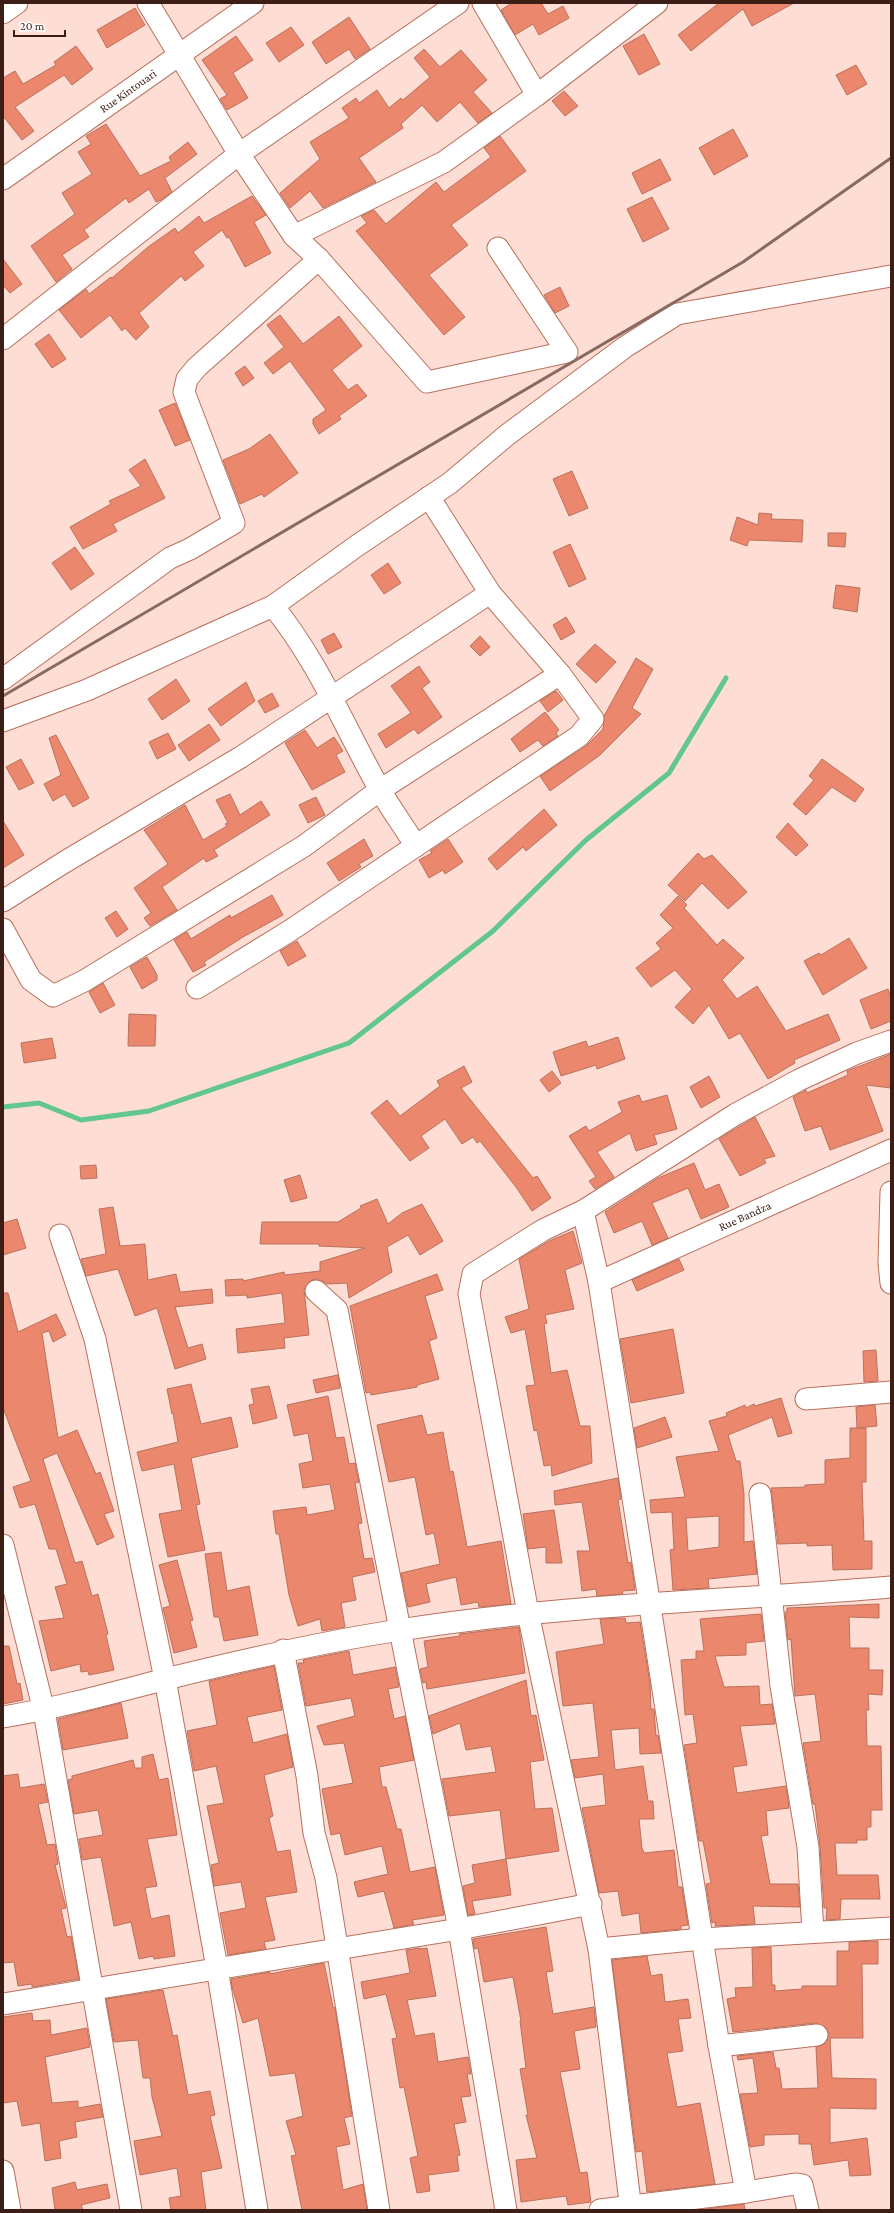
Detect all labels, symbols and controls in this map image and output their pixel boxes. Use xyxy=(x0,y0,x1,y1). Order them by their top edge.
scale bar xyxy=(14,12,65,38)
text: 20 m xyxy=(20,19,45,33)
street label: Rue Kintouari xyxy=(97,66,159,116)
street label: Rue Bandza xyxy=(716,1198,774,1234)

